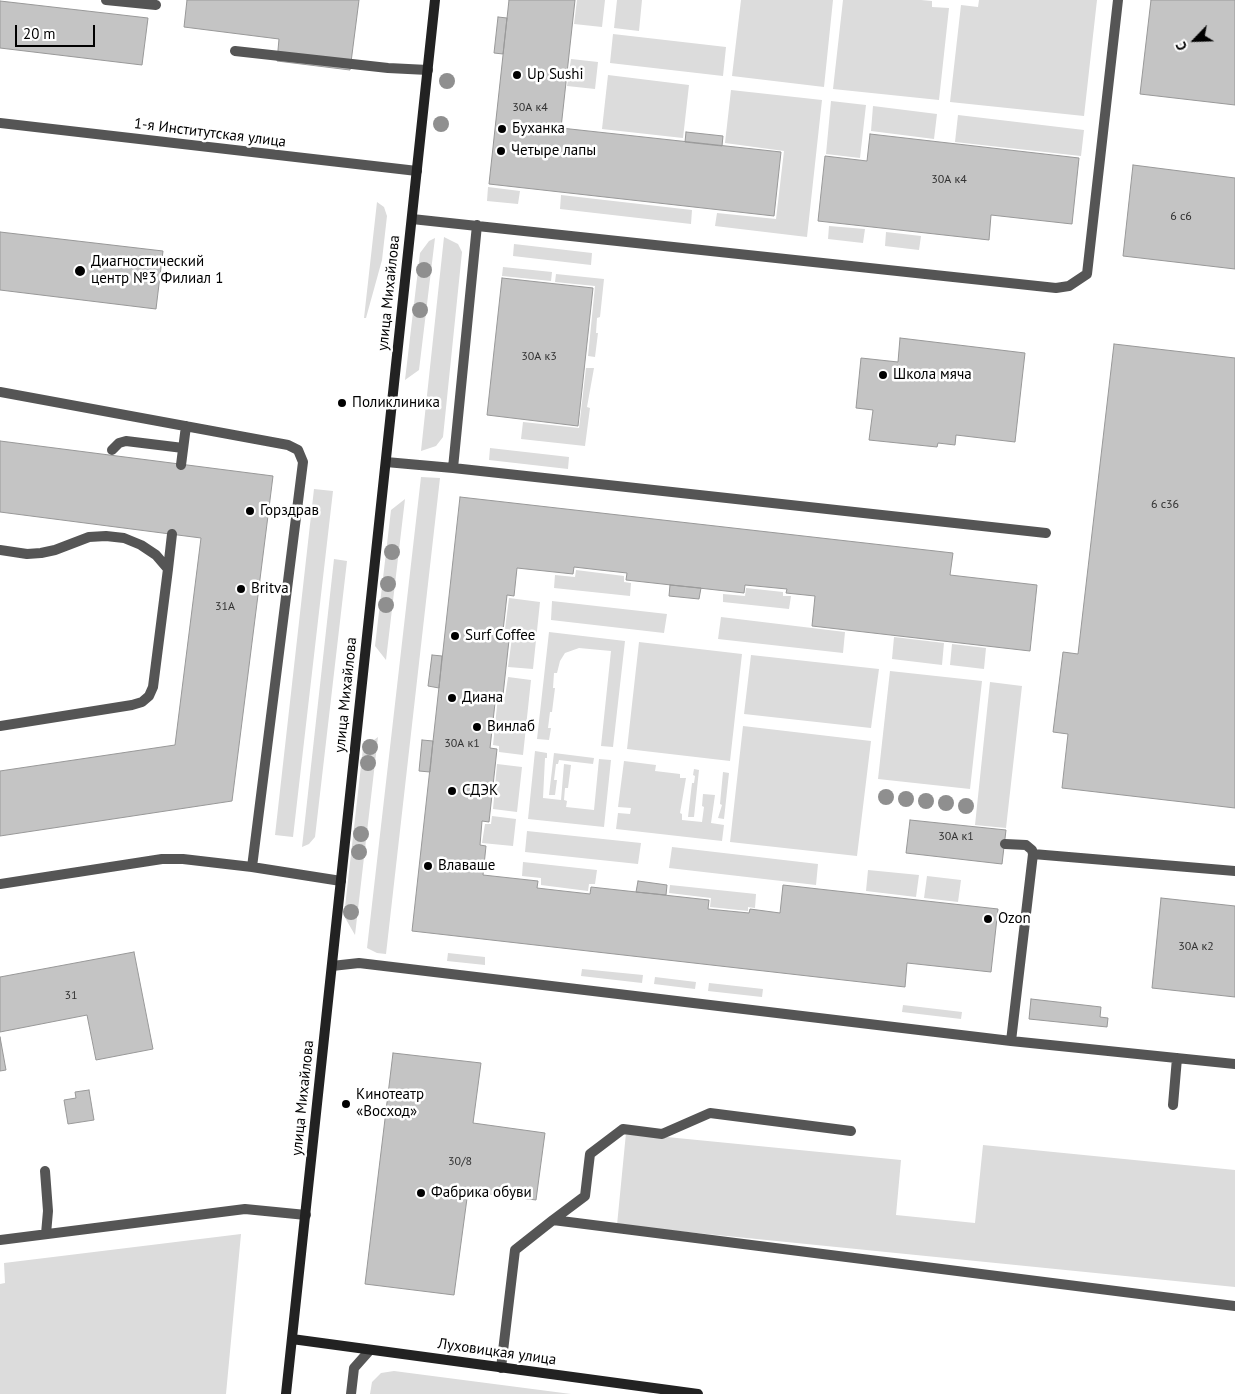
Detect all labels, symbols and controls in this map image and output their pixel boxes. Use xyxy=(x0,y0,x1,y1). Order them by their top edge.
scale bar xyxy=(18,15,98,47)
north arrow xyxy=(1170,15,1220,65)
text: 20 m xyxy=(23,24,56,43)
text: С xyxy=(1171,39,1191,53)
place label: Up Sushi xyxy=(527,66,583,84)
marker: Up Sushi xyxy=(511,69,523,81)
house number: 30А к4 xyxy=(512,101,548,115)
street label: 1-я Институтская улица xyxy=(133,115,287,151)
place label: Буханка xyxy=(512,120,565,138)
marker: Буханка xyxy=(496,123,508,135)
place label: Четыре лапы xyxy=(511,142,596,160)
marker: Четыре лапы xyxy=(495,145,507,157)
house number: 30А к4 xyxy=(931,173,967,187)
house number: 6 с6 xyxy=(1170,210,1192,224)
street label: улица Михайлова xyxy=(374,234,404,352)
place label: Диагностический центр №3 Филиал 1 xyxy=(91,253,223,288)
marker: Диагностический центр №3 Филиал 1 xyxy=(73,264,87,278)
house number: 30А к3 xyxy=(521,350,557,364)
place label: Школа мяча xyxy=(893,366,972,384)
marker: Школа мяча xyxy=(877,369,889,381)
place label: Поликлиника xyxy=(352,394,440,412)
marker: Поликлиника xyxy=(336,397,348,409)
house number: 6 с36 xyxy=(1151,498,1179,512)
place label: Горздрав xyxy=(260,502,319,520)
marker: Горздрав xyxy=(244,505,256,517)
place label: Britva xyxy=(251,580,289,598)
marker: Britva xyxy=(235,583,247,595)
house number: 31А xyxy=(215,600,235,614)
place label: Surf Coffee xyxy=(465,627,535,645)
marker: Surf Coffee xyxy=(449,630,461,642)
street label: улица Михайлова xyxy=(331,636,361,754)
place label: Диана xyxy=(462,689,503,707)
marker: Диана xyxy=(446,692,458,704)
place label: Винлаб xyxy=(487,718,535,736)
marker: Винлаб xyxy=(471,721,483,733)
house number: 30А к1 xyxy=(444,737,480,751)
place label: СДЭК xyxy=(462,782,498,800)
marker: СДЭК xyxy=(446,785,458,797)
house number: 30А к1 xyxy=(938,830,974,844)
place label: Влаваше xyxy=(438,857,495,875)
marker: Влаваше xyxy=(422,860,434,872)
place label: Ozon xyxy=(998,910,1031,928)
marker: Ozon xyxy=(982,913,994,925)
house number: 30А к2 xyxy=(1178,940,1214,954)
house number: 31 xyxy=(64,989,78,1003)
street label: улица Михайлова xyxy=(288,1039,318,1157)
place label: Кинотеатр «Восход» xyxy=(356,1086,424,1121)
marker: Кинотеатр «Восход» xyxy=(340,1098,352,1110)
house number: 30/8 xyxy=(448,1155,472,1169)
place label: Фабрика обуви xyxy=(431,1184,532,1202)
marker: Фабрика обуви xyxy=(415,1187,427,1199)
street label: Луховицкая улица xyxy=(437,1335,557,1369)

